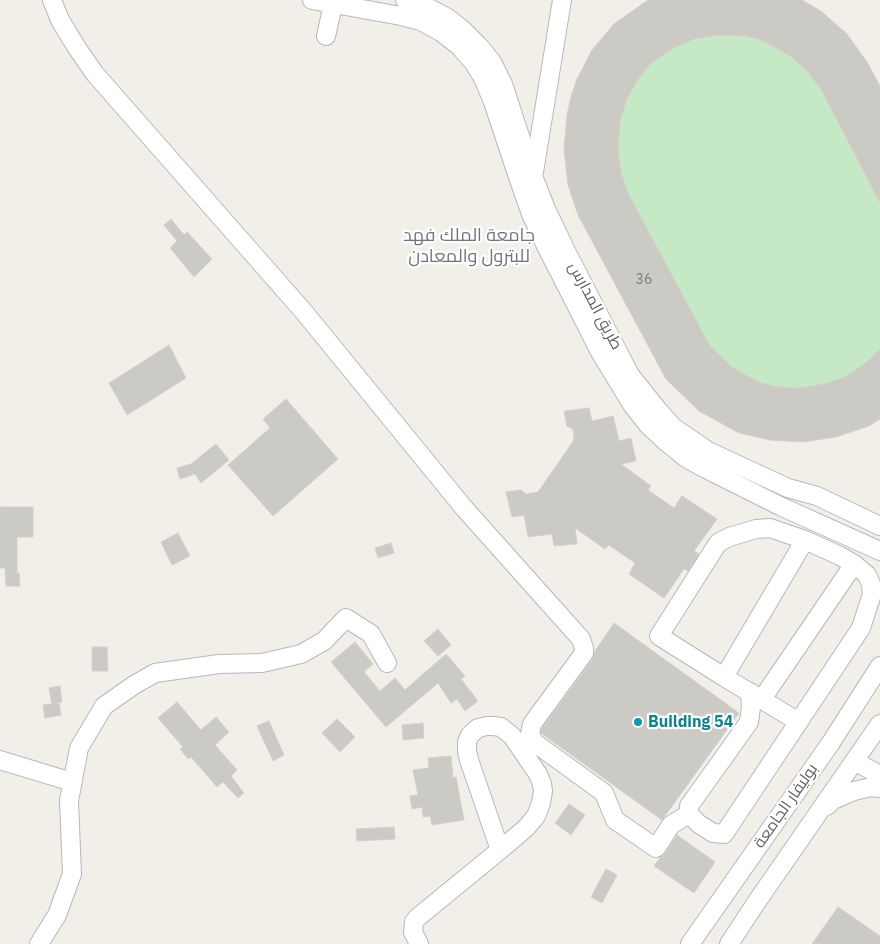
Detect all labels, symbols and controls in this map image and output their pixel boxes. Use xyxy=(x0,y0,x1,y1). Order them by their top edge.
district label: جامعة الملك فهد للبترول والمعادن xyxy=(403,225,535,268)
street label: طريق المدارس xyxy=(564,259,626,353)
house number: 36 xyxy=(636,272,652,288)
place label: Building 54 xyxy=(648,712,733,732)
marker: Building 54 xyxy=(632,716,644,728)
street label: بوليفار الجامعة xyxy=(750,760,822,852)

